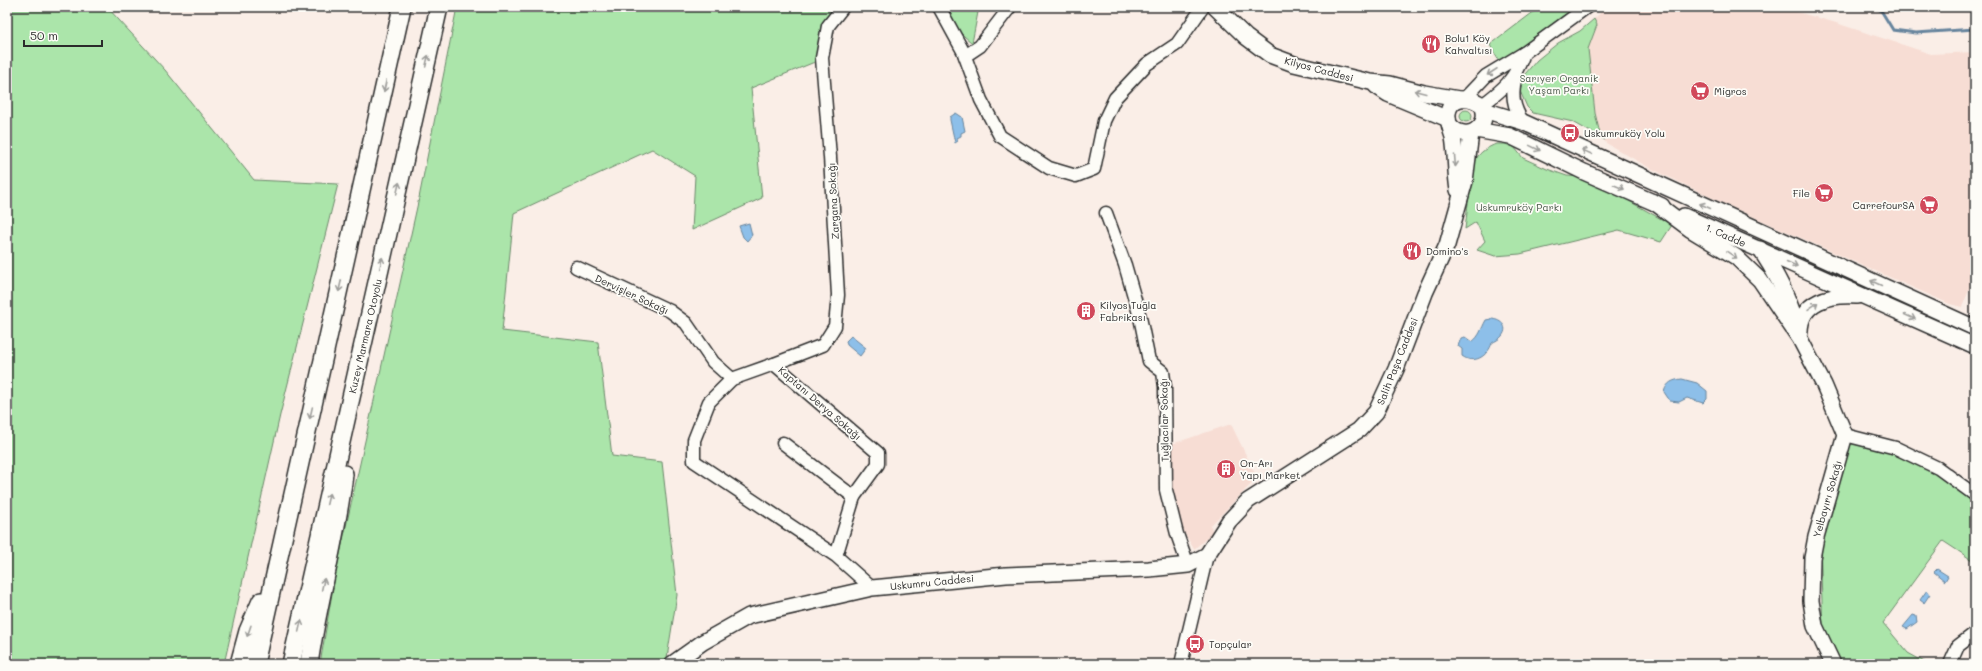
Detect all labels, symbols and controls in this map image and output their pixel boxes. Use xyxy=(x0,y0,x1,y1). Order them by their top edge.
scale bar xyxy=(24,22,102,48)
text: 50 m xyxy=(30,27,58,43)
place label: Bolu1 Köy Kahvaltısı xyxy=(1445,31,1493,57)
restaurant icon: Bolu1 Köy Kahvaltısı xyxy=(1420,33,1442,55)
street label: Kilyos Caddesi xyxy=(1283,53,1355,85)
one-way arrow xyxy=(423,55,431,68)
one-way arrow xyxy=(1486,69,1498,77)
park label: Sarıyer Organik Yaşam Parkı xyxy=(1520,71,1598,97)
one-way arrow xyxy=(380,79,388,92)
supermarket icon: Migros xyxy=(1689,80,1711,102)
place label: Migros xyxy=(1714,84,1747,98)
one-way arrow xyxy=(1414,88,1427,95)
bus stop icon: Uskumruköy Yolu xyxy=(1559,122,1581,144)
place label: Uskumruköy Yolu xyxy=(1584,126,1665,140)
one-way arrow xyxy=(1529,145,1541,152)
one-way arrow xyxy=(1581,148,1593,155)
one-way arrow xyxy=(1452,154,1459,167)
street label: Zargana Sokağı xyxy=(824,162,842,240)
one-way arrow xyxy=(395,182,403,195)
supermarket icon: File xyxy=(1813,182,1835,204)
one-way arrow xyxy=(1613,184,1625,191)
place label: File xyxy=(1793,186,1810,200)
supermarket icon: CarrefourSA xyxy=(1918,194,1940,216)
place label: CarrefourSA xyxy=(1853,198,1915,212)
park label: Uskumruköy Parkı xyxy=(1476,200,1562,214)
one-way arrow xyxy=(1699,202,1711,209)
street label: 1. Cadde xyxy=(1704,220,1748,250)
restaurant icon: Domino's xyxy=(1401,240,1423,262)
place label: Domino's xyxy=(1426,244,1469,258)
one-way arrow xyxy=(1727,251,1738,259)
one-way arrow xyxy=(378,257,386,270)
one-way arrow xyxy=(1785,261,1797,268)
street label: Dervişler Sokağı xyxy=(593,271,671,317)
street label: Kuzey Marmara Otoyolu xyxy=(345,277,385,395)
one-way arrow xyxy=(1870,279,1882,286)
one-way arrow xyxy=(336,280,343,293)
place label: Kilyos Tuğla Fabrikası xyxy=(1100,298,1156,324)
building icon: Kilyos Tuğla Fabrikası xyxy=(1075,300,1097,322)
one-way arrow xyxy=(1808,302,1819,310)
one-way arrow xyxy=(1904,314,1916,321)
street label: Salih Paşa Caddesi xyxy=(1373,315,1421,407)
street label: Kaptanı Derya Sokağı xyxy=(776,363,864,443)
street label: Tuğlacılar Sokağı xyxy=(1156,378,1172,462)
one-way arrow xyxy=(307,406,315,419)
place label: On-Arı Yapı Market xyxy=(1240,456,1300,482)
building icon: On-Arı Yapı Market xyxy=(1215,458,1237,480)
street label: Yelbayırı Sokağı xyxy=(1809,459,1845,539)
one-way arrow xyxy=(325,493,333,506)
street label: Uskumru Caddesi xyxy=(889,571,975,593)
one-way arrow xyxy=(320,578,328,591)
one-way arrow xyxy=(296,620,304,633)
one-way arrow xyxy=(244,625,252,637)
bus stop icon: Topçular xyxy=(1184,633,1206,655)
place label: Topçular xyxy=(1209,637,1252,651)

